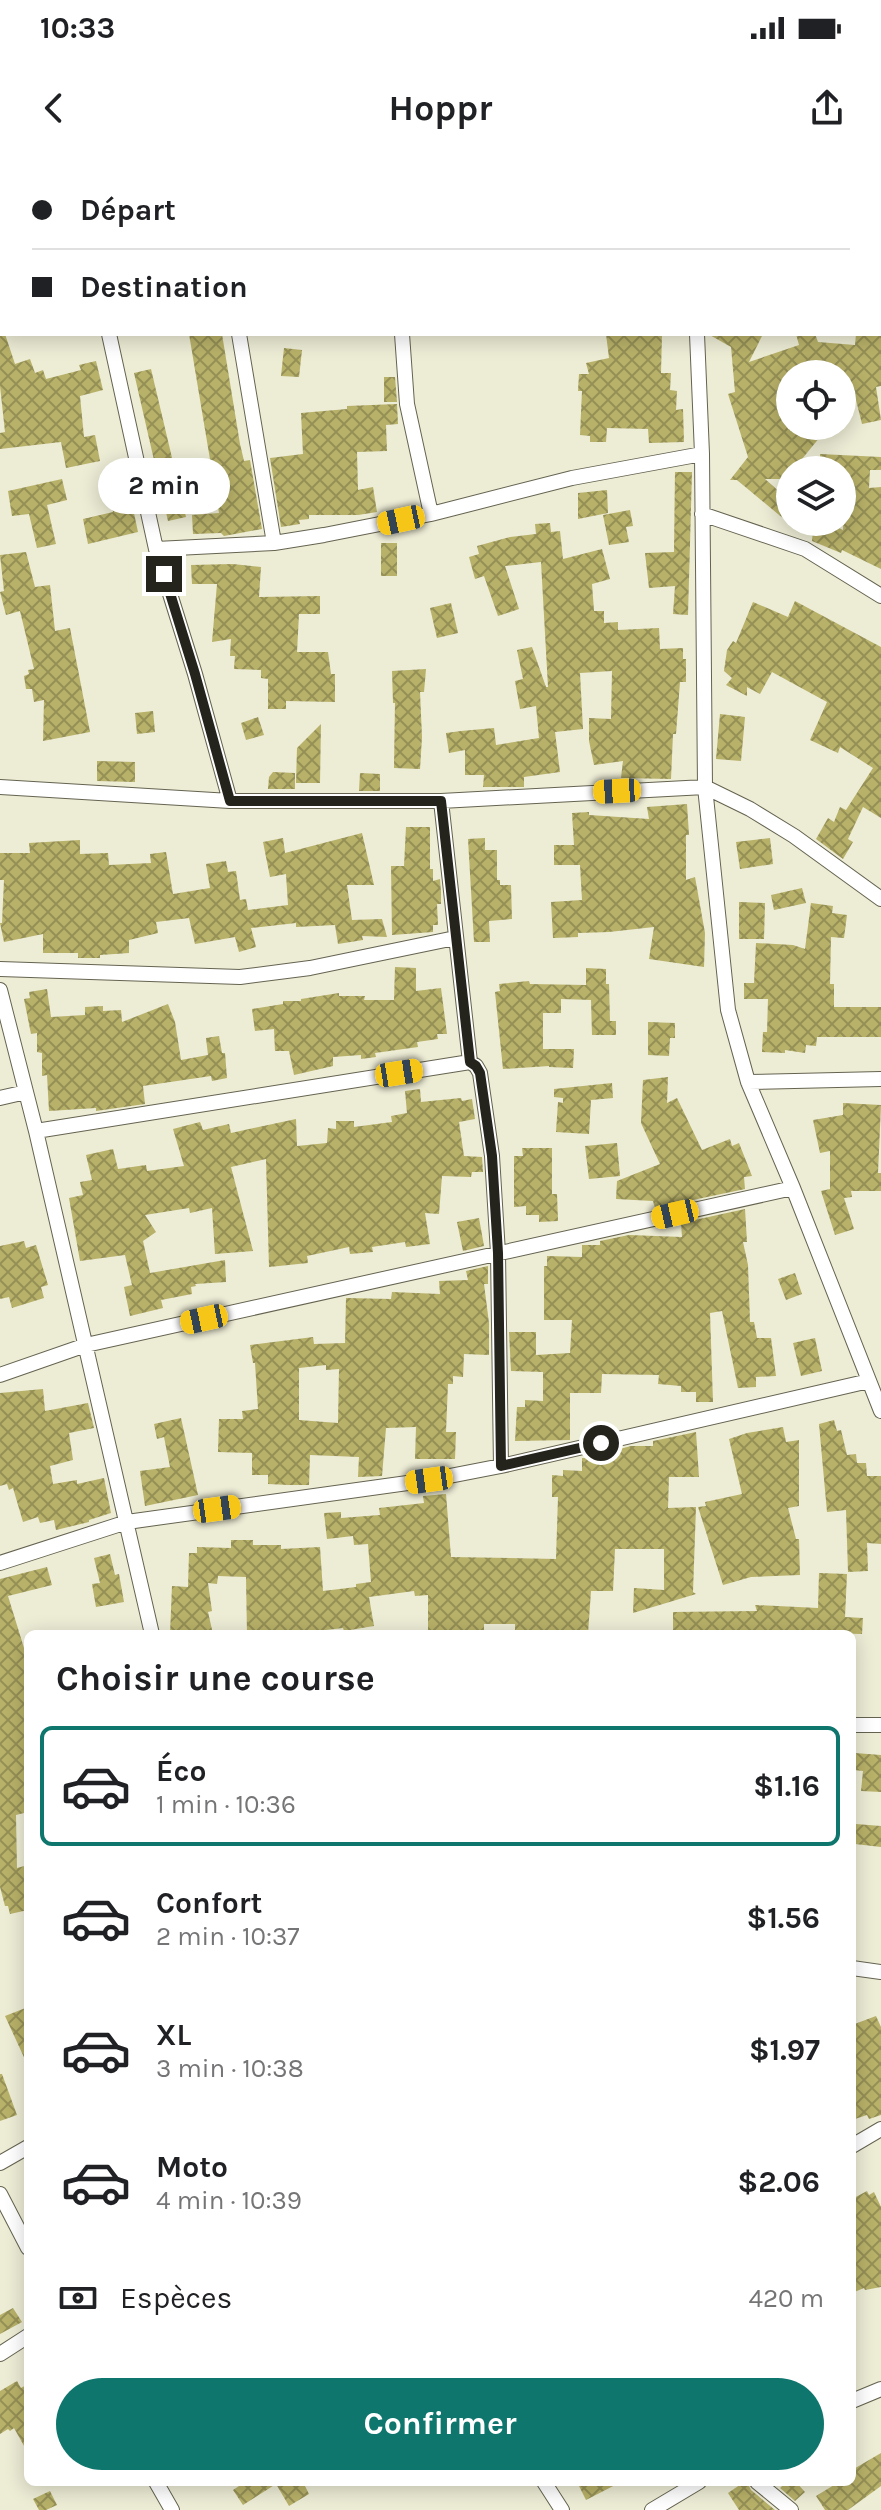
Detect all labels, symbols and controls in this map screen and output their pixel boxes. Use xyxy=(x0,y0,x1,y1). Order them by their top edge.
text: 10:33 xyxy=(40,10,115,46)
icon: back xyxy=(32,86,76,130)
icon: share xyxy=(805,86,849,130)
text: Hoppr xyxy=(389,87,492,129)
text: Départ xyxy=(80,192,176,228)
text: Destination xyxy=(80,269,248,305)
map controls xyxy=(776,360,856,536)
button: locate xyxy=(776,360,856,440)
button: layers xyxy=(776,456,856,536)
callout: 2 min xyxy=(98,458,230,514)
text: 2 min xyxy=(128,470,200,501)
car xyxy=(375,503,427,537)
route end xyxy=(146,556,182,592)
car xyxy=(592,778,642,804)
car xyxy=(373,1057,425,1089)
car xyxy=(649,1197,701,1231)
car xyxy=(178,1302,230,1336)
route start xyxy=(583,1425,619,1461)
car xyxy=(404,1465,454,1495)
car xyxy=(192,1494,242,1524)
text: Choisir une course xyxy=(56,1657,375,1699)
icon: car xyxy=(60,1750,132,1822)
text: Éco xyxy=(156,1753,206,1789)
text: $1.16 xyxy=(753,1768,820,1804)
text: 1 min · 10:36 xyxy=(156,1789,296,1820)
icon: car xyxy=(60,1882,132,1954)
text: Confort xyxy=(156,1885,262,1921)
text: $1.56 xyxy=(747,1900,820,1936)
text: 2 min · 10:37 xyxy=(156,1921,300,1952)
icon: car xyxy=(60,2014,132,2086)
text: XL xyxy=(156,2017,191,2053)
text: $1.97 xyxy=(749,2032,820,2068)
text: 3 min · 10:38 xyxy=(156,2053,304,2084)
icon: car xyxy=(60,2146,132,2218)
text: Moto xyxy=(156,2149,228,2185)
text: $2.06 xyxy=(738,2164,820,2200)
text: 4 min · 10:39 xyxy=(156,2185,302,2216)
icon: cash xyxy=(56,2276,100,2320)
text: Espèces xyxy=(120,2280,232,2316)
text: 420 m xyxy=(748,2283,824,2314)
button: Confirmer xyxy=(56,2378,824,2470)

